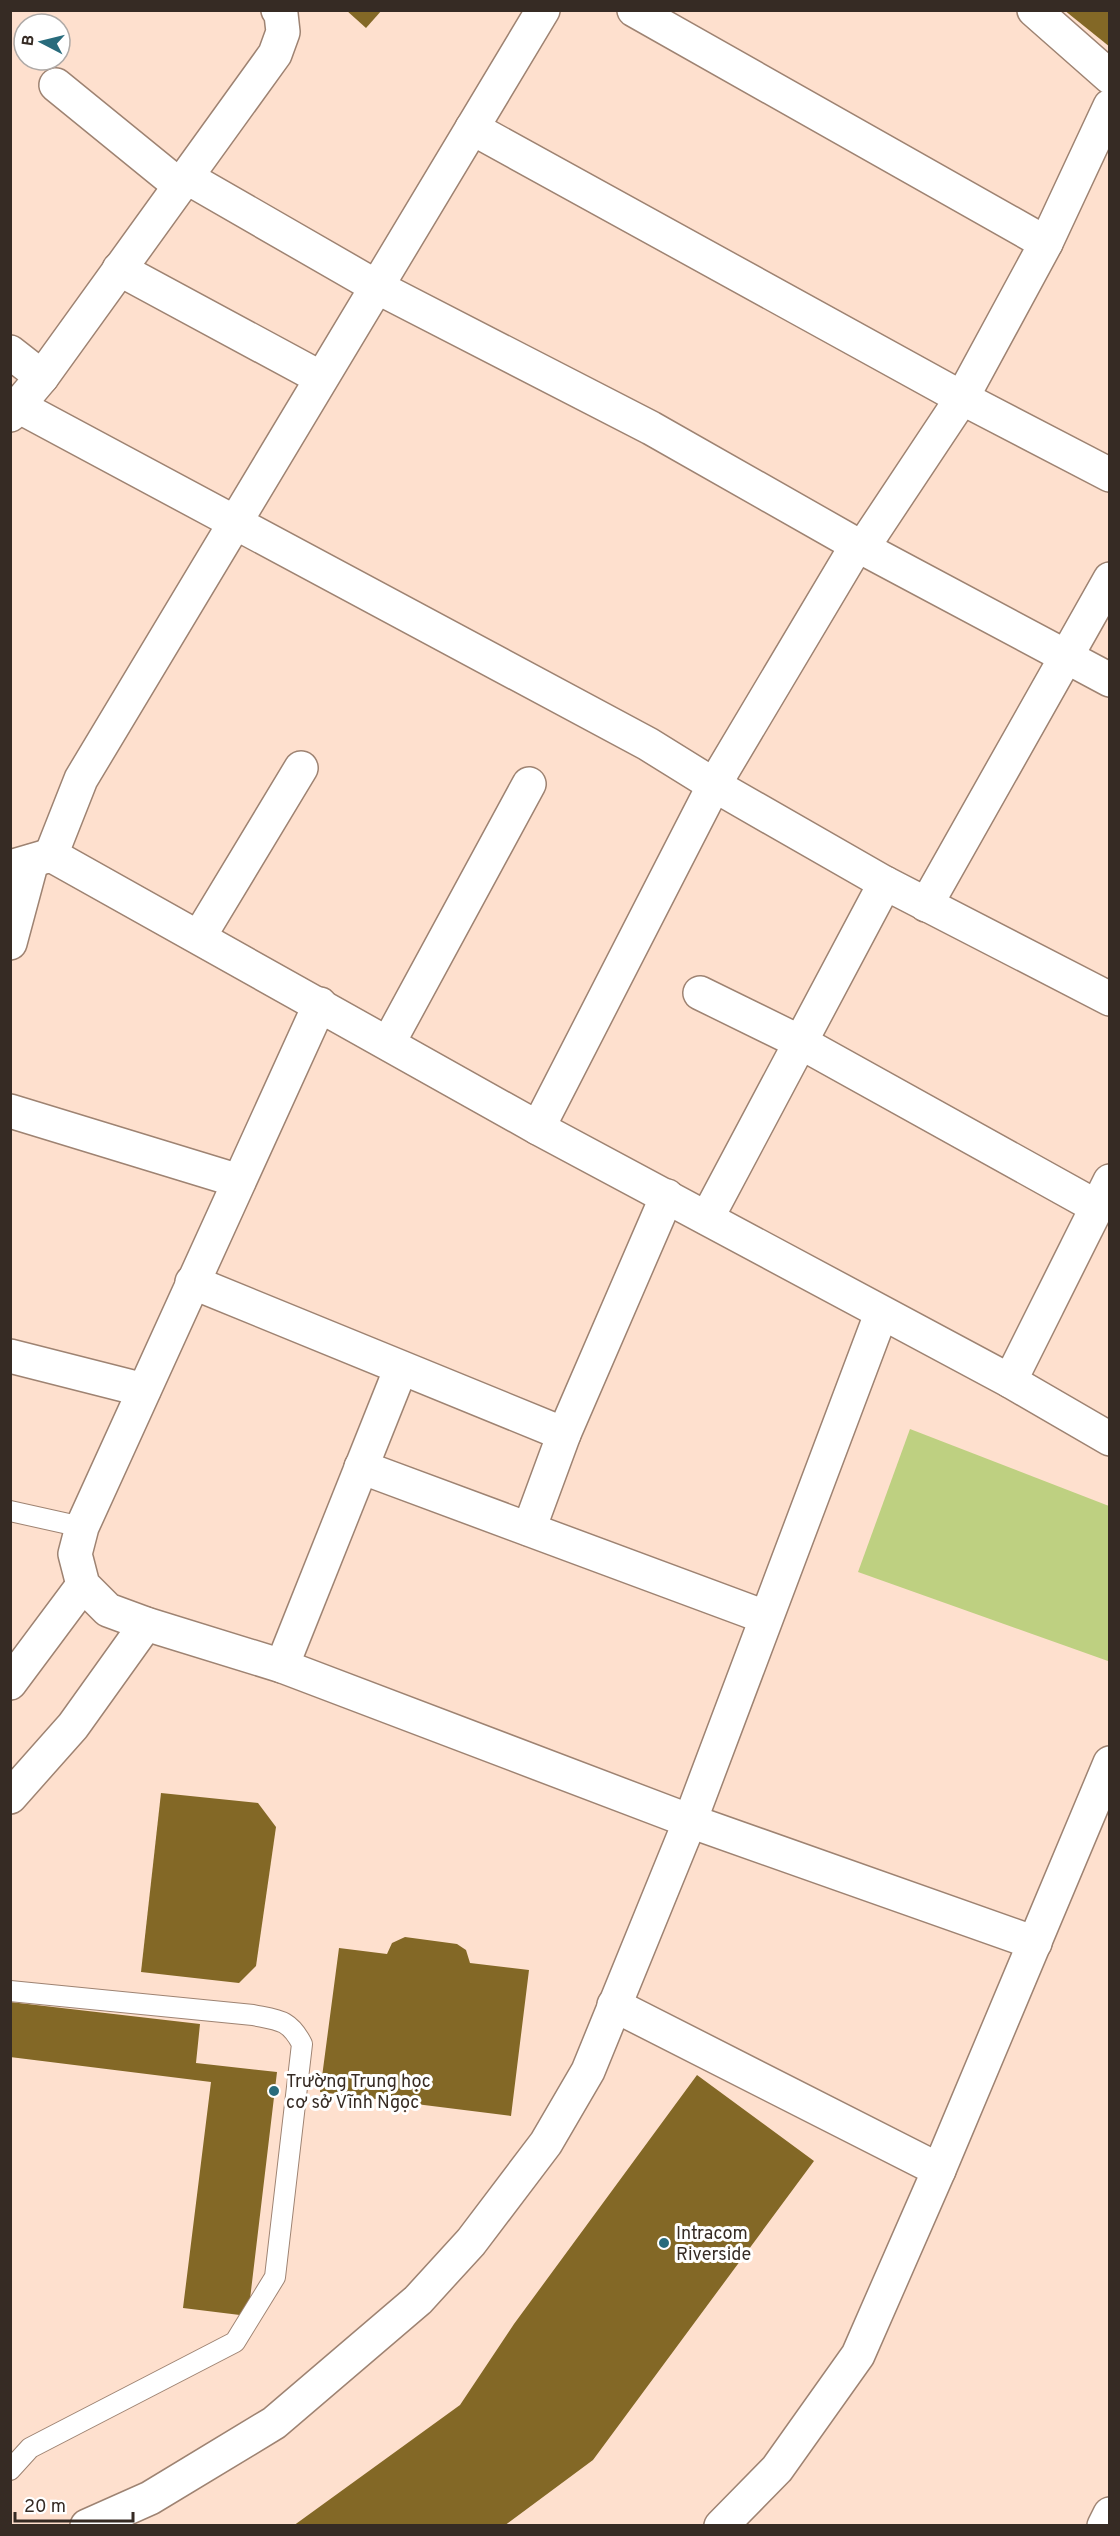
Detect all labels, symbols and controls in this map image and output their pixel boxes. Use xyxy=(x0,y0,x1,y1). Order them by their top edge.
north arrow xyxy=(12,12,72,72)
text: B xyxy=(18,34,40,47)
place label: Trường Trung học cơ sở Vĩnh Ngọc xyxy=(286,2071,431,2115)
marker: Trường Trung học cơ sở Vĩnh Ngọc xyxy=(267,2084,281,2098)
place label: Intracom Riverside xyxy=(676,2223,751,2267)
marker: Intracom Riverside xyxy=(657,2236,671,2250)
scale bar xyxy=(15,2485,134,2523)
text: 20 m xyxy=(24,2496,66,2519)

